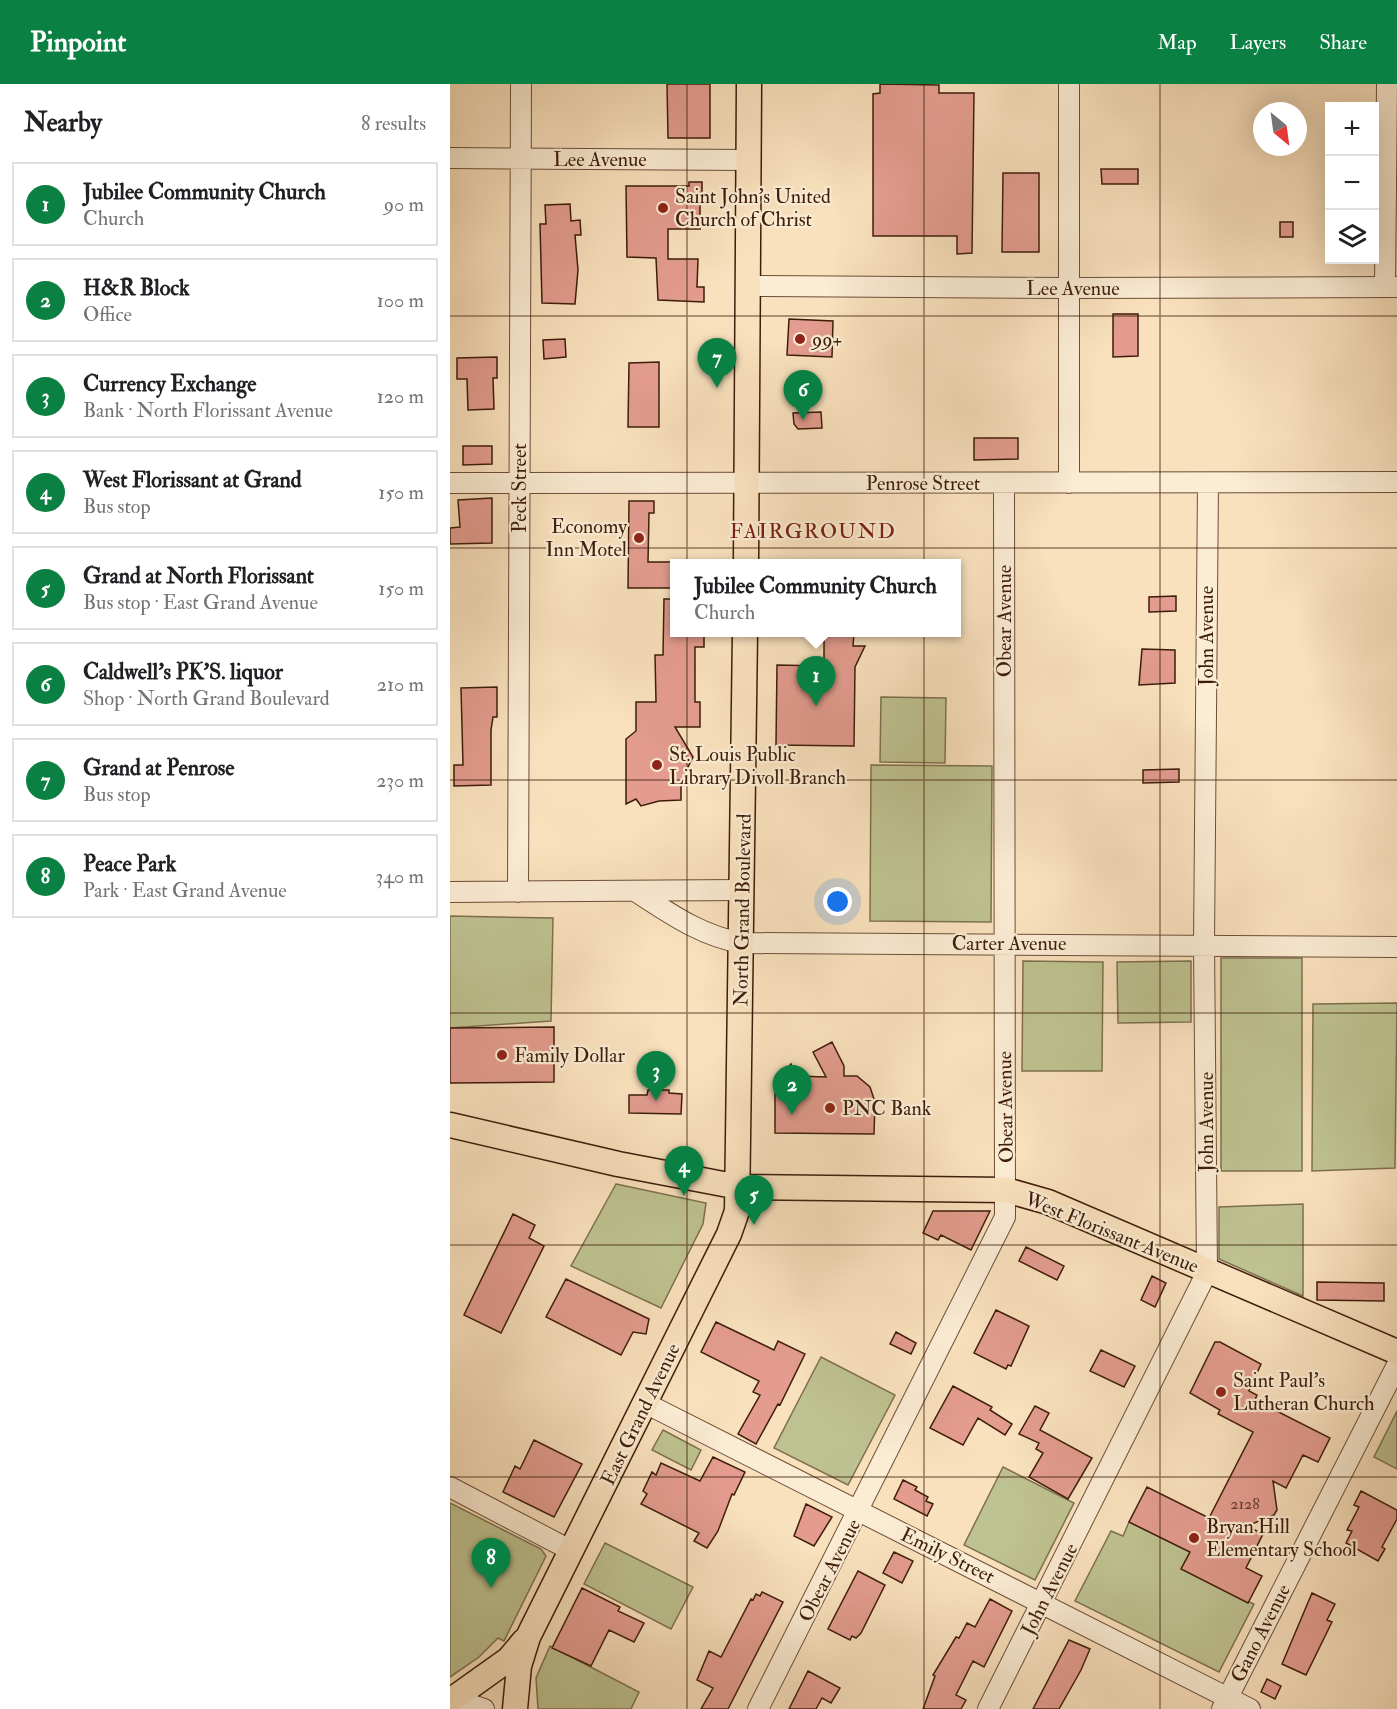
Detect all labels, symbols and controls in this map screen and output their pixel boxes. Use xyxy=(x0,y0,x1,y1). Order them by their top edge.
text: Pinpoint xyxy=(30,25,126,60)
text: Map xyxy=(1157,29,1197,56)
text: Layers xyxy=(1230,29,1286,56)
text: Share xyxy=(1319,29,1367,56)
north arrow xyxy=(1253,102,1307,156)
map controls xyxy=(1325,102,1379,264)
button: + xyxy=(1325,102,1379,156)
text: Nearby xyxy=(24,107,102,139)
text: 8 results xyxy=(361,111,426,136)
street label: Lee Avenue xyxy=(553,147,647,172)
button: − xyxy=(1325,156,1379,210)
text: Jubilee Community Church xyxy=(83,178,326,206)
place label: Saint John's United Church of Christ xyxy=(675,184,831,232)
text: 1 xyxy=(42,192,49,217)
text: 90 m xyxy=(384,192,424,217)
marker: Saint John's United Church of Christ xyxy=(656,201,670,215)
text: Church xyxy=(83,206,144,231)
button: layers xyxy=(1325,210,1379,264)
text: H&R Block xyxy=(83,274,190,302)
street label: Lee Avenue xyxy=(1026,276,1120,301)
text: 2 xyxy=(40,288,51,313)
text: 100 m xyxy=(377,288,424,313)
text: Office xyxy=(83,302,132,327)
place label: 99+ xyxy=(810,327,842,352)
marker: 99+ xyxy=(793,332,807,346)
pin: 7 xyxy=(698,338,736,388)
text: Currency Exchange xyxy=(83,370,257,398)
pin: 6 xyxy=(784,370,822,420)
text: 3 xyxy=(42,384,49,409)
text: 120 m xyxy=(377,384,424,409)
text: Bank · North Florissant Avenue xyxy=(83,398,333,423)
street label: Peck Street xyxy=(507,443,532,533)
text: West Florissant at Grand xyxy=(83,466,302,494)
street label: Penrose Street xyxy=(866,471,981,496)
text: 4 xyxy=(40,480,51,505)
text: 150 m xyxy=(378,480,424,505)
text: Bus stop xyxy=(83,494,151,519)
place label: Economy Inn Motel xyxy=(546,514,628,562)
district label: FAIRGROUND xyxy=(730,518,896,545)
marker: Economy Inn Motel xyxy=(632,531,646,545)
popup xyxy=(670,559,961,637)
text: Grand at North Florissant xyxy=(83,562,314,590)
street label: Obear Avenue xyxy=(992,565,1017,677)
text: Jubilee Community Church xyxy=(694,572,937,600)
text: 5 xyxy=(41,576,50,601)
text: 150 m xyxy=(378,576,424,601)
street label: John Avenue xyxy=(1194,586,1219,687)
text: Bus stop · East Grand Avenue xyxy=(83,590,318,615)
text: Church xyxy=(694,600,755,625)
pin: 1 xyxy=(796,656,836,706)
text: Caldwell's PK'S. liquor xyxy=(83,658,283,686)
text: 6 xyxy=(40,672,51,697)
text: 210 m xyxy=(377,672,424,697)
text: Shop · North Grand Boulevard xyxy=(83,686,330,711)
place label: St. Louis Public Library Divoll Branch xyxy=(669,742,847,790)
text: Grand at Penrose xyxy=(83,754,235,782)
marker: St. Louis Public Library Divoll Branch xyxy=(650,758,664,772)
text: 7 xyxy=(41,768,50,793)
text: 230 m xyxy=(376,768,424,793)
text: Bus stop xyxy=(83,782,151,807)
street label: North Grand Boulevard xyxy=(728,813,757,1007)
text: Peace Park xyxy=(83,850,176,878)
text: 8 xyxy=(41,864,50,889)
text: 340 m xyxy=(376,864,424,889)
text: Park · East Grand Avenue xyxy=(83,878,287,903)
your location xyxy=(823,887,852,916)
street label: Carter Avenue xyxy=(952,931,1066,956)
place label: Family Dollar xyxy=(514,1043,625,1068)
marker: Family Dollar xyxy=(495,1048,509,1062)
street label: Obear Avenue xyxy=(992,1051,1019,1163)
pin: 3 xyxy=(636,1052,676,1101)
pin: 2 xyxy=(772,1066,812,1115)
street label: John Avenue xyxy=(1194,1072,1219,1173)
place label: PNC Bank xyxy=(842,1096,932,1121)
marker: PNC Bank xyxy=(823,1101,837,1115)
pin: 4 xyxy=(664,1146,704,1196)
pin: 5 xyxy=(734,1176,774,1225)
street label: West Florissant Avenue xyxy=(1020,1186,1202,1279)
street label: East Grand Avenue xyxy=(595,1339,686,1489)
place label: Saint Paul's Lutheran Church xyxy=(1233,1368,1375,1416)
marker: Saint Paul's Lutheran Church xyxy=(1214,1385,1228,1399)
house number: 2128 xyxy=(1230,1494,1260,1514)
place label: Bryan Hill Elementary School xyxy=(1206,1514,1357,1562)
street label: Obear Avenue xyxy=(793,1515,866,1626)
street label: Emily Street xyxy=(897,1522,999,1589)
marker: Bryan Hill Elementary School xyxy=(1187,1531,1201,1545)
pin: 8 xyxy=(472,1538,510,1588)
street label: John Avenue xyxy=(1015,1539,1083,1640)
street label: Gano Avenue xyxy=(1225,1580,1296,1687)

